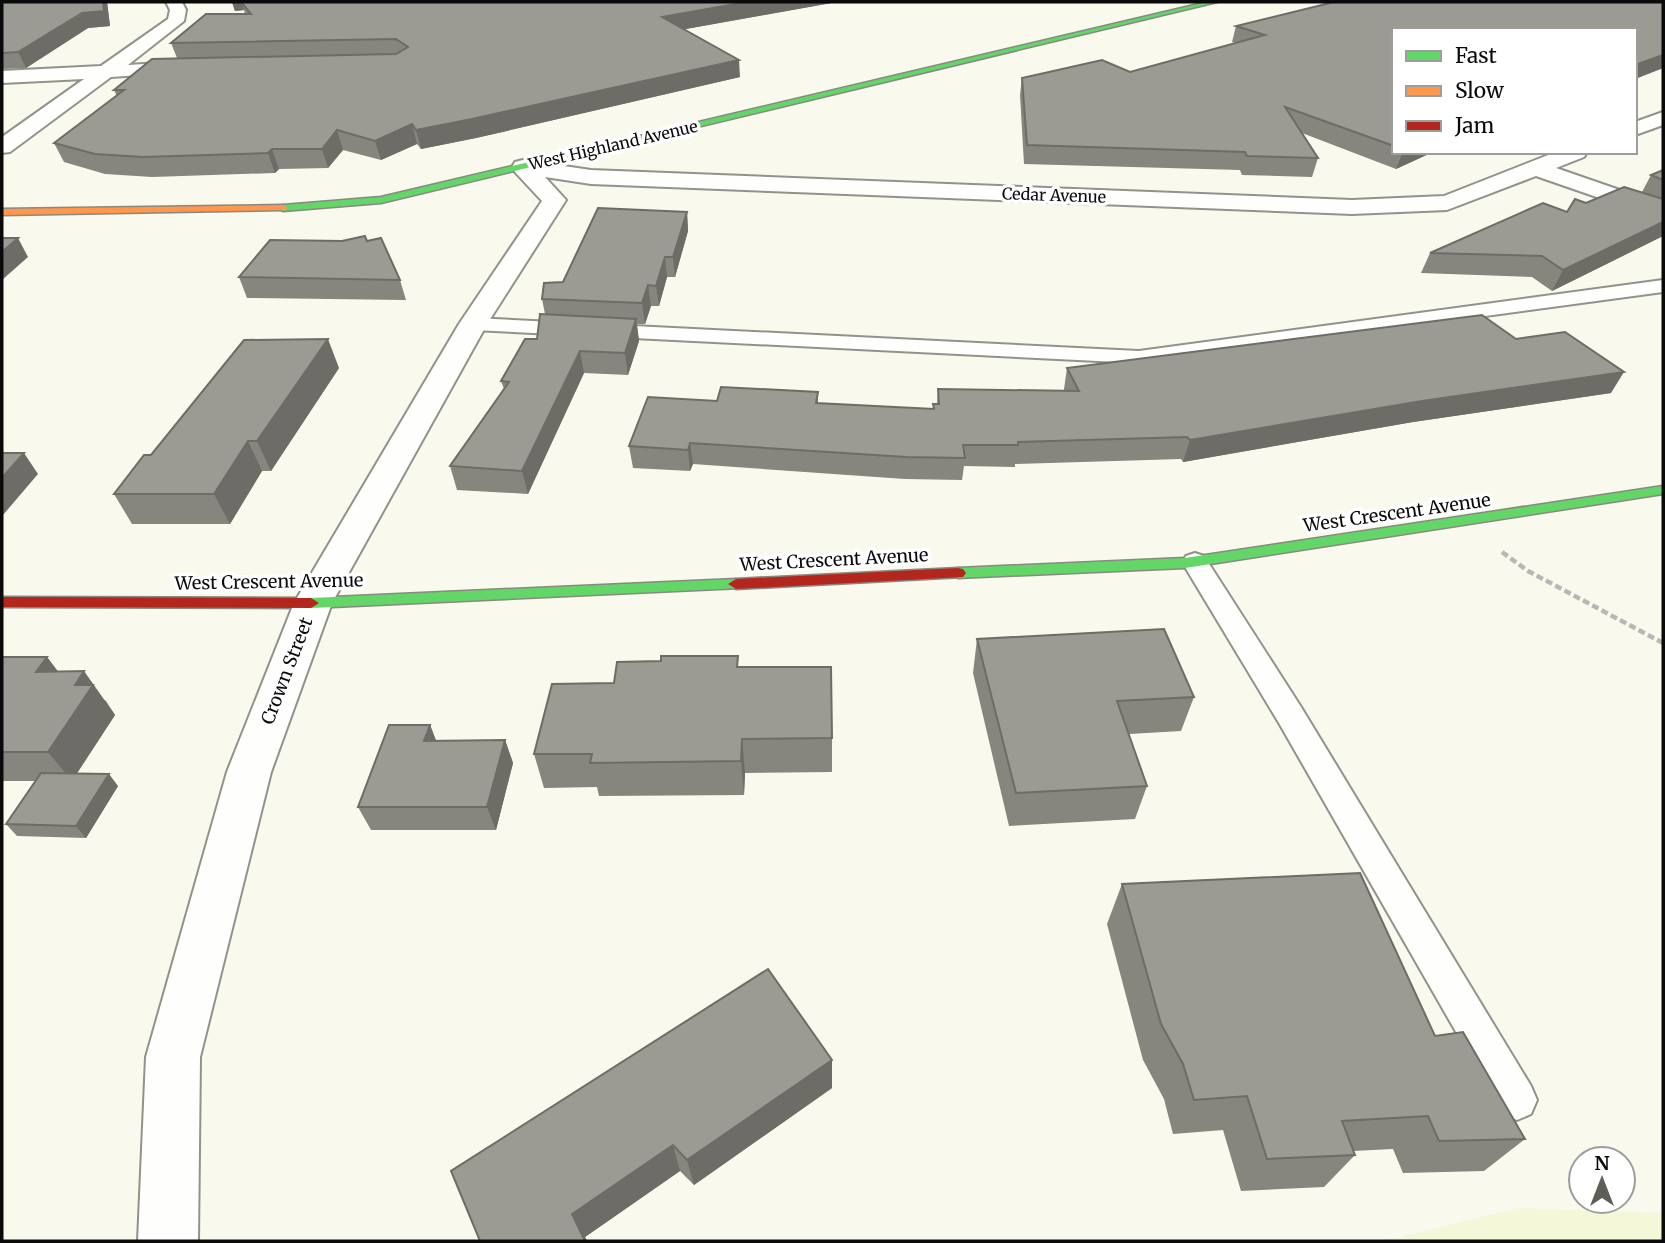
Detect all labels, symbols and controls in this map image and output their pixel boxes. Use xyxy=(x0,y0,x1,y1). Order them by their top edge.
legend xyxy=(1392,28,1637,154)
text: Fast xyxy=(1455,42,1497,69)
text: Slow xyxy=(1455,77,1504,104)
text: Jam xyxy=(1454,112,1494,139)
street label: West Highland Avenue xyxy=(525,116,700,174)
street label: Cedar Avenue xyxy=(1002,183,1106,207)
street label: West Crescent Avenue xyxy=(1301,488,1492,537)
street label: West Crescent Avenue xyxy=(738,543,929,576)
street label: West Crescent Avenue xyxy=(173,568,364,595)
street label: Crown Street xyxy=(256,614,317,728)
north arrow xyxy=(1567,1145,1637,1215)
text: N xyxy=(1594,1151,1610,1175)

